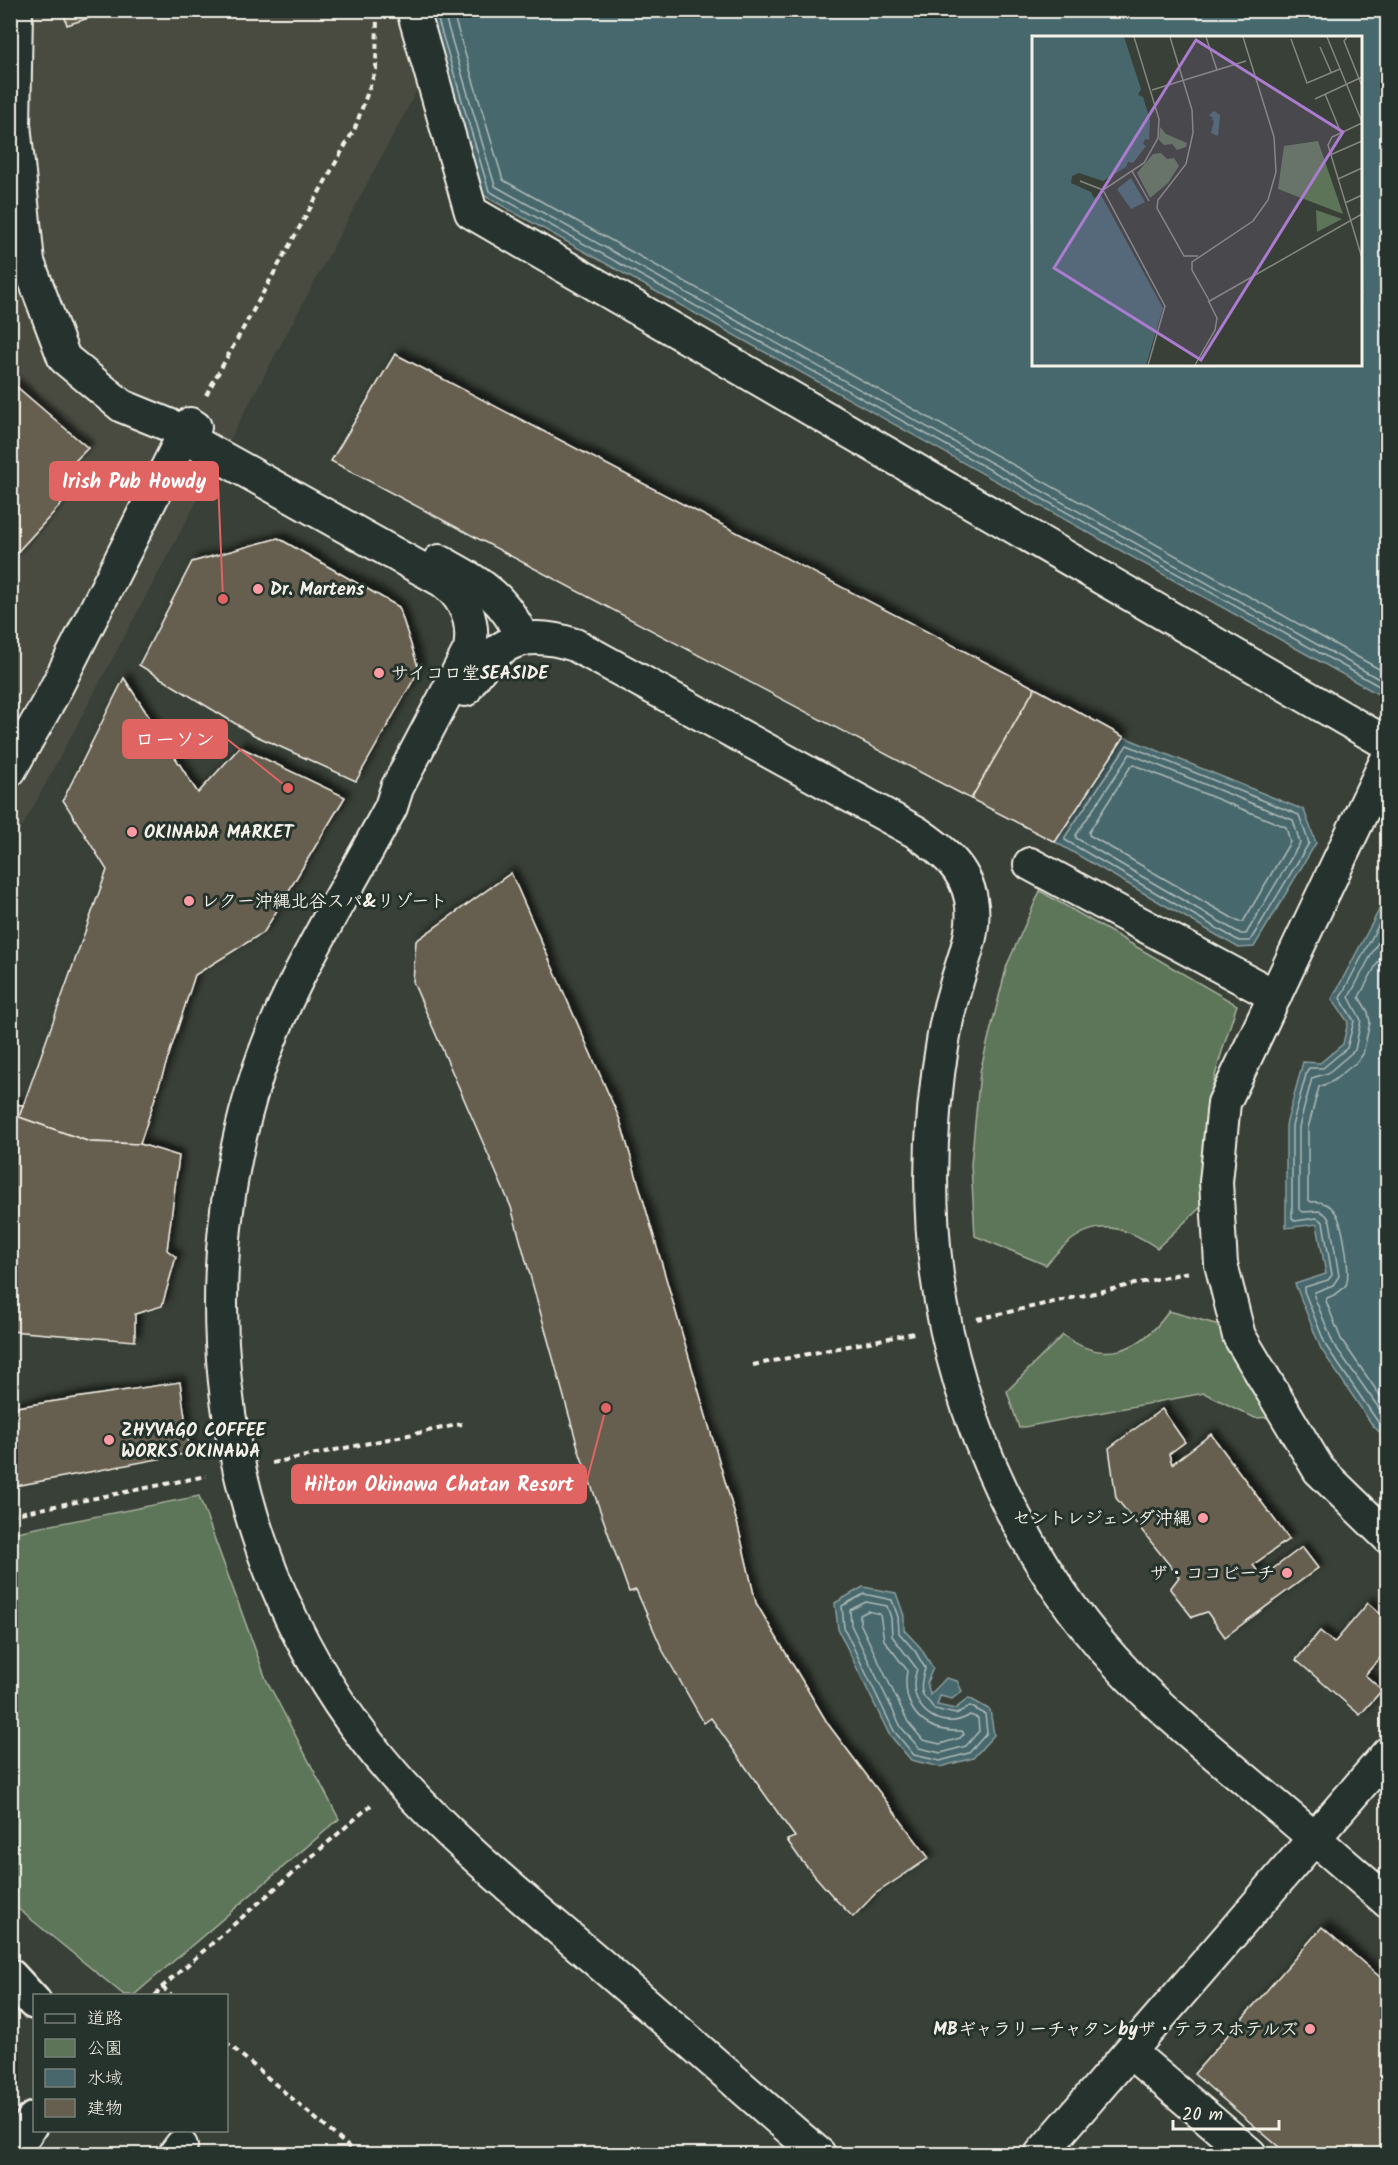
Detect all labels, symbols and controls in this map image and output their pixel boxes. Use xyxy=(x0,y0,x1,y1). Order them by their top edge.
inset map xyxy=(1032,36,1362,366)
callout: Irish Pub Howdy xyxy=(50,462,218,500)
text: Irish Pub Howdy xyxy=(62,467,207,499)
place label: Dr. Martens xyxy=(270,576,365,605)
marker: Dr. Martens xyxy=(251,582,265,596)
place label: サイコロ堂SEASIDE xyxy=(391,660,550,689)
marker: サイコロ堂SEASIDE xyxy=(372,666,386,680)
callout: ローソン xyxy=(123,720,227,758)
text: ローソン xyxy=(135,725,215,757)
place label: OKINAWA MARKET xyxy=(144,819,295,848)
marker: OKINAWA MARKET xyxy=(125,825,139,839)
place label: レクー沖縄北谷スパ&リゾート xyxy=(201,888,447,917)
marker: レクー沖縄北谷スパ&リゾート xyxy=(182,894,196,908)
place label: ZHYVAGO COFFEE WORKS OKINAWA xyxy=(121,1417,267,1467)
marker: ZHYVAGO COFFEE WORKS OKINAWA xyxy=(102,1433,116,1447)
callout: Hilton Okinawa Chatan Resort xyxy=(292,1465,586,1503)
text: Hilton Okinawa Chatan Resort xyxy=(304,1470,575,1502)
place label: セントレジェンダ沖縄 xyxy=(1012,1505,1191,1534)
marker: セントレジェンダ沖縄 xyxy=(1196,1511,1210,1525)
place label: ザ・ココビーチ xyxy=(1150,1560,1275,1589)
marker: ザ・ココビーチ xyxy=(1280,1566,1294,1580)
legend xyxy=(33,1994,228,2132)
text: 道路 xyxy=(87,2005,123,2034)
place label: MBギャラリーチャタンbyザ・テラスホテルズ xyxy=(933,2016,1298,2045)
marker: MBギャラリーチャタンbyザ・テラスホテルズ xyxy=(1303,2022,1317,2036)
text: 公園 xyxy=(87,2035,123,2064)
text: 水域 xyxy=(87,2065,123,2094)
scale bar xyxy=(1173,2093,1280,2131)
text: 建物 xyxy=(87,2095,123,2124)
text: 20 m xyxy=(1182,2101,1223,2130)

